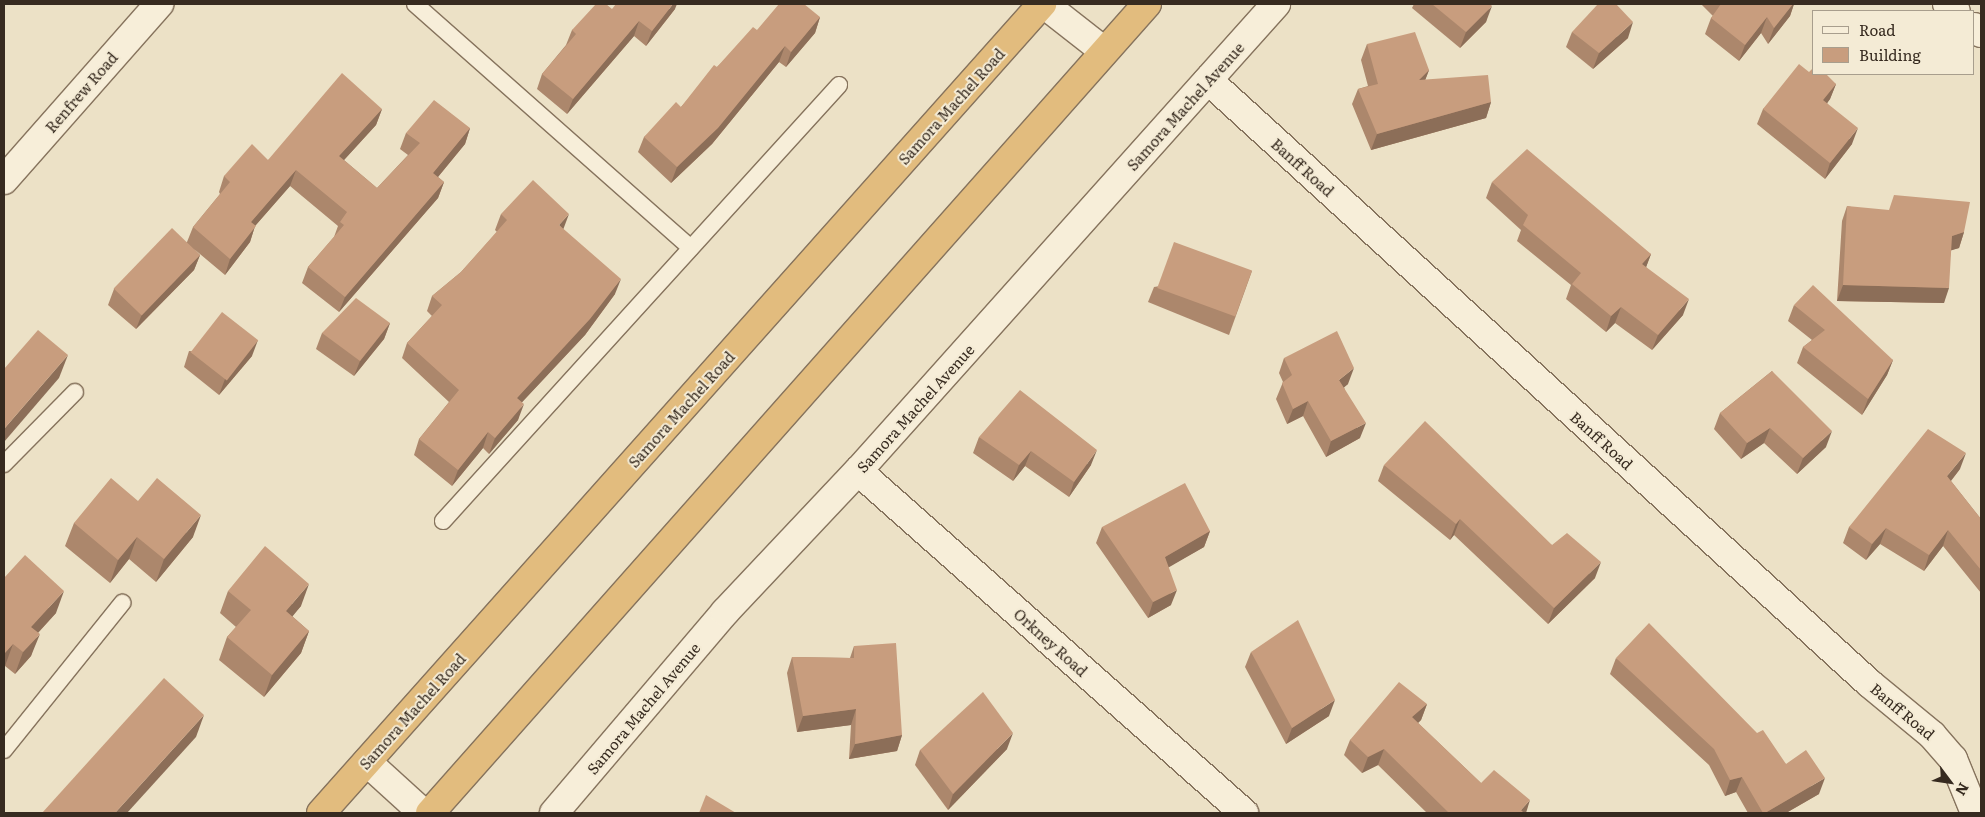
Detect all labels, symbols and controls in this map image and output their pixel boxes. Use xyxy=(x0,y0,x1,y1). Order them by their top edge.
legend xyxy=(1812,10,1975,75)
text: Road xyxy=(1859,18,1895,41)
street label: Samora Machel Avenue xyxy=(1123,38,1247,174)
text: Building xyxy=(1859,43,1921,66)
street label: Samora Machel Road xyxy=(894,44,1008,168)
street label: Renfrew Road xyxy=(41,48,121,136)
street label: Banff Road xyxy=(1268,134,1338,200)
street label: Samora Machel Avenue xyxy=(853,340,977,476)
street label: Samora Machel Road xyxy=(624,347,738,471)
street label: Banff Road xyxy=(1567,407,1637,473)
street label: Orkney Road xyxy=(1011,604,1091,680)
street label: Samora Machel Avenue xyxy=(583,639,703,777)
street label: Samora Machel Road xyxy=(355,649,469,773)
street label: Banff Road xyxy=(1867,679,1939,743)
north arrow xyxy=(1925,757,1975,807)
text: N xyxy=(1951,780,1974,800)

